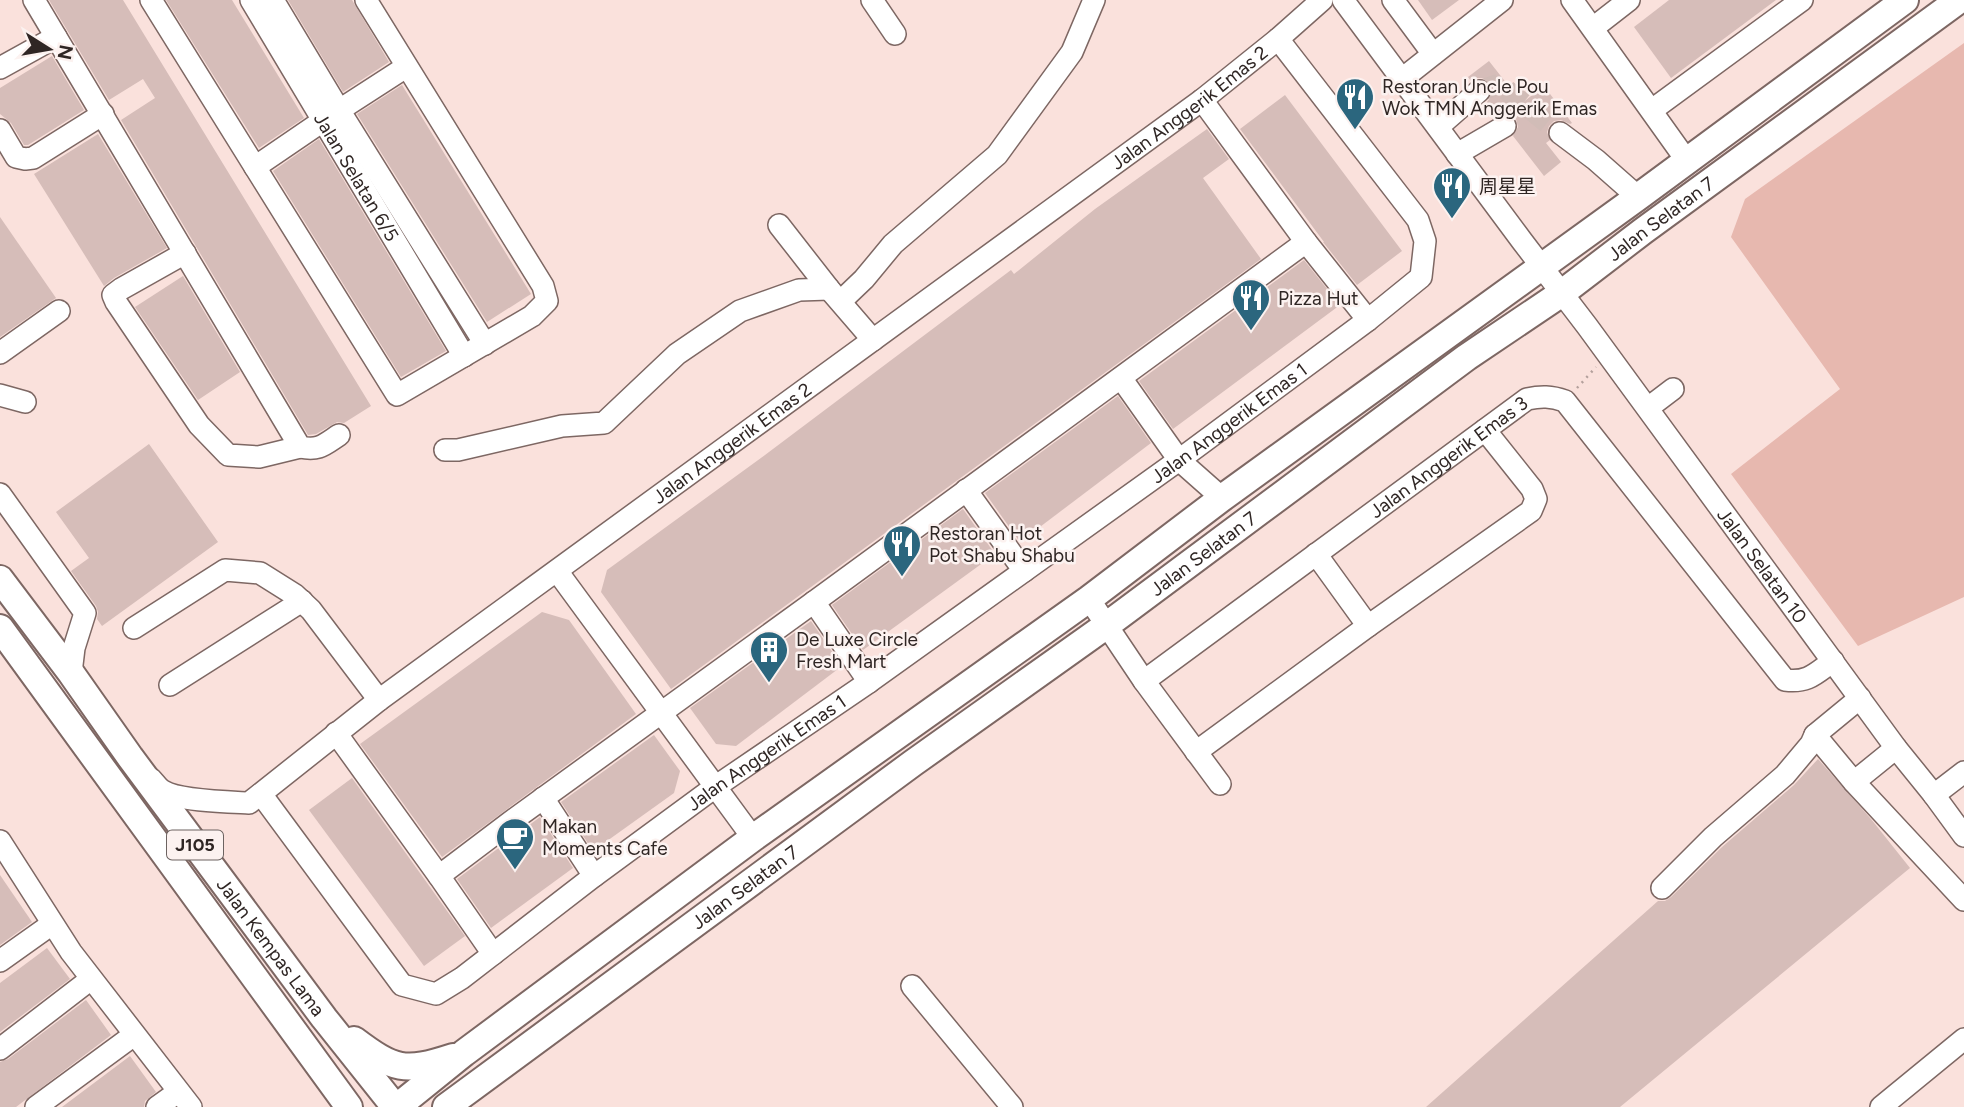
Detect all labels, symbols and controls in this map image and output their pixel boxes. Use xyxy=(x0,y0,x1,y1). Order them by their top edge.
north arrow xyxy=(14,14,84,84)
street label: Jalan Anggerik Emas 2 xyxy=(1106,41,1272,175)
text: N xyxy=(53,43,78,62)
place label: Restoran Uncle Pou Wok TMN Anggerik Emas xyxy=(1382,75,1597,120)
restaurant icon: Restoran Uncle Pou Wok TMN Anggerik Emas xyxy=(1334,76,1376,131)
street label: Jalan Selatan 6/5 xyxy=(309,109,404,246)
restaurant icon: 周星星 xyxy=(1431,165,1473,220)
street label: Jalan Selatan 7 xyxy=(1603,172,1719,266)
place label: 周星星 xyxy=(1479,175,1536,198)
restaurant icon: Pizza Hut xyxy=(1230,277,1272,332)
place label: Pizza Hut xyxy=(1278,287,1359,310)
street label: Jalan Anggerik Emas 1 xyxy=(1147,358,1312,488)
street label: Jalan Anggerik Emas 2 xyxy=(648,378,816,509)
street label: Jalan Anggerik Emas 3 xyxy=(1365,391,1532,523)
street label: Jalan Selatan 10 xyxy=(1712,504,1812,628)
street label: Jalan Selatan 7 xyxy=(1146,507,1261,601)
place label: Restoran Hot Pot Shabu Shabu xyxy=(929,522,1075,567)
restaurant icon: Restoran Hot Pot Shabu Shabu xyxy=(881,523,923,578)
place label: De Luxe Circle Fresh Mart xyxy=(796,628,918,673)
building icon: De Luxe Circle Fresh Mart xyxy=(748,629,790,684)
street label: Jalan Anggerik Emas 1 xyxy=(683,690,851,816)
place label: Makan Moments Cafe xyxy=(542,815,668,860)
cafe icon: Makan Moments Cafe xyxy=(494,816,536,871)
road number: J105 xyxy=(167,830,223,860)
street label: Jalan Selatan 7 xyxy=(687,840,803,934)
street label: Jalan Kempas Lama xyxy=(212,873,330,1021)

